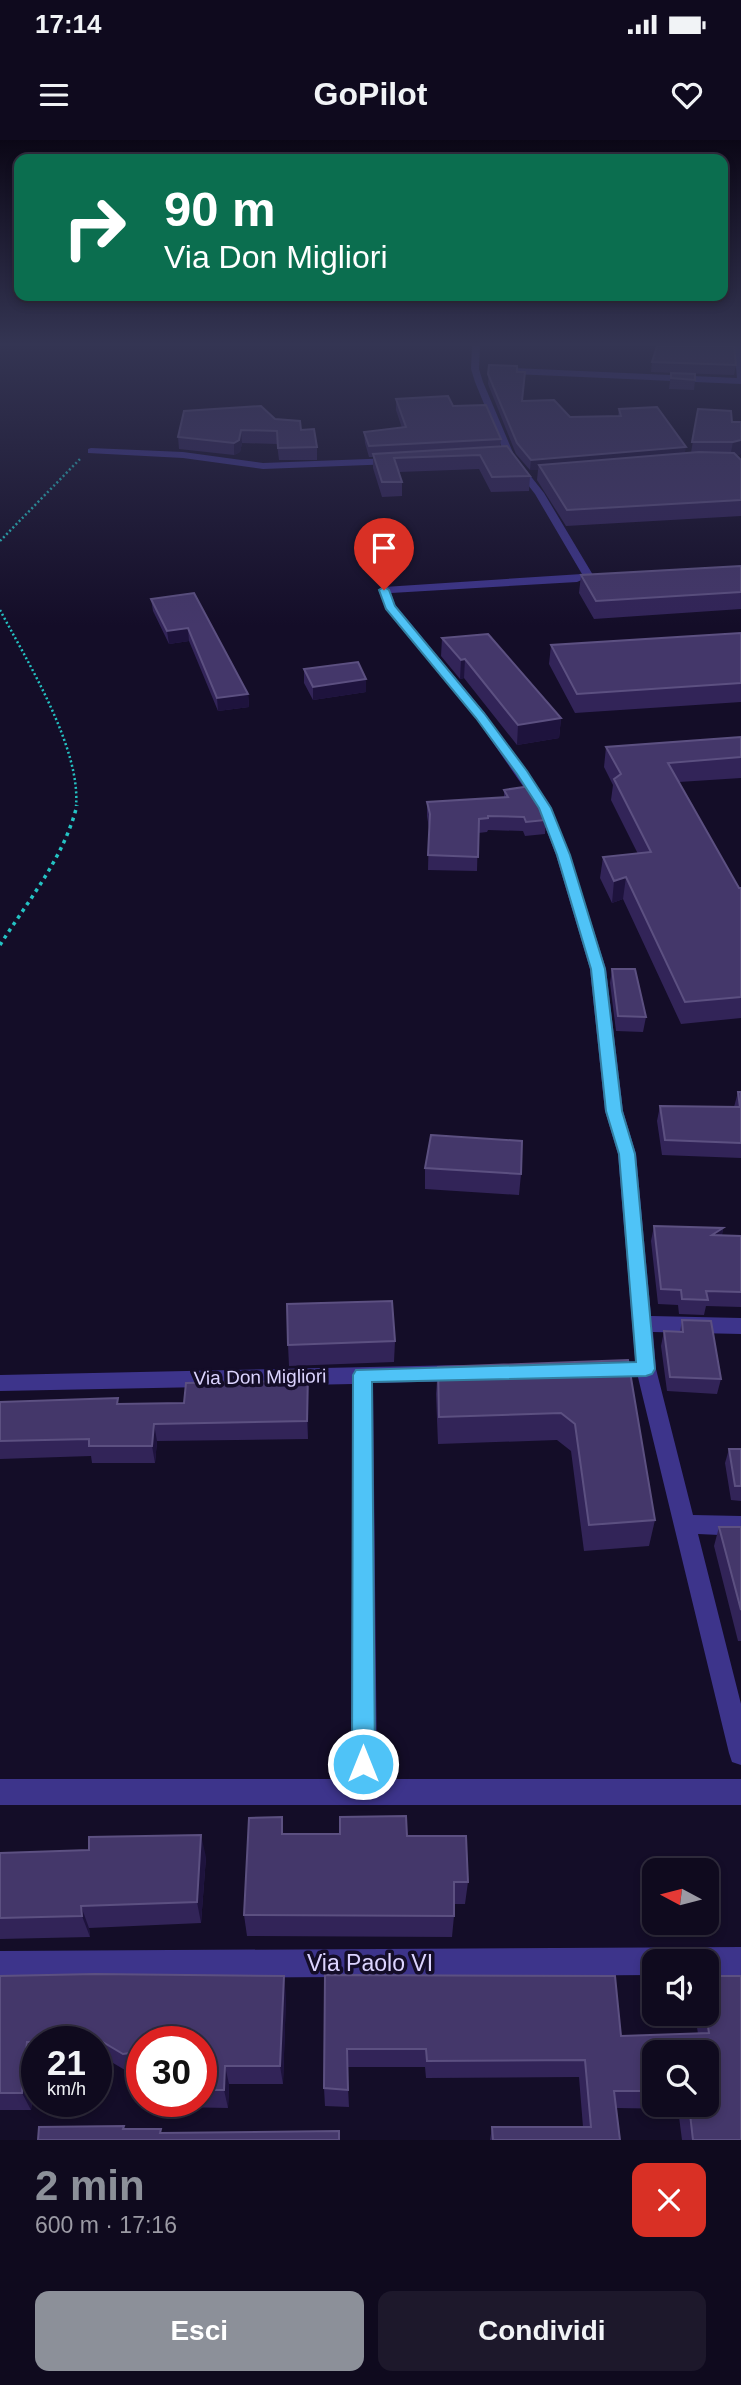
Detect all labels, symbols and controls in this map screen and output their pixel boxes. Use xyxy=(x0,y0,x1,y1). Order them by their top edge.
text: 17:14 xyxy=(35,9,102,39)
icon: menu xyxy=(35,76,73,114)
text: GoPilot xyxy=(314,76,427,112)
icon: heart xyxy=(668,76,706,114)
icon: right xyxy=(49,182,140,273)
text: 90 m xyxy=(164,182,276,236)
text: Via Don Migliori xyxy=(164,239,388,275)
pin xyxy=(354,518,414,590)
icon: arrive xyxy=(365,529,403,567)
street label: Via Don Migliori xyxy=(193,1365,327,1389)
position arrow xyxy=(326,1727,400,1801)
north arrow xyxy=(642,1858,719,1936)
map controls xyxy=(642,1858,719,2117)
button: sound xyxy=(642,1949,719,2026)
street label: Via Paolo VI xyxy=(307,1950,433,1976)
speed limit sign: 30 xyxy=(126,2026,217,2117)
button: search xyxy=(642,2040,719,2117)
text: 21 xyxy=(47,2043,86,2082)
text: km/h xyxy=(47,2079,86,2099)
text: 2 min xyxy=(35,2162,145,2209)
button: close xyxy=(632,2163,706,2237)
text: 600 m · 17:16 xyxy=(35,2212,177,2238)
button: Esci xyxy=(35,2291,364,2371)
button: Condividi xyxy=(378,2291,706,2371)

